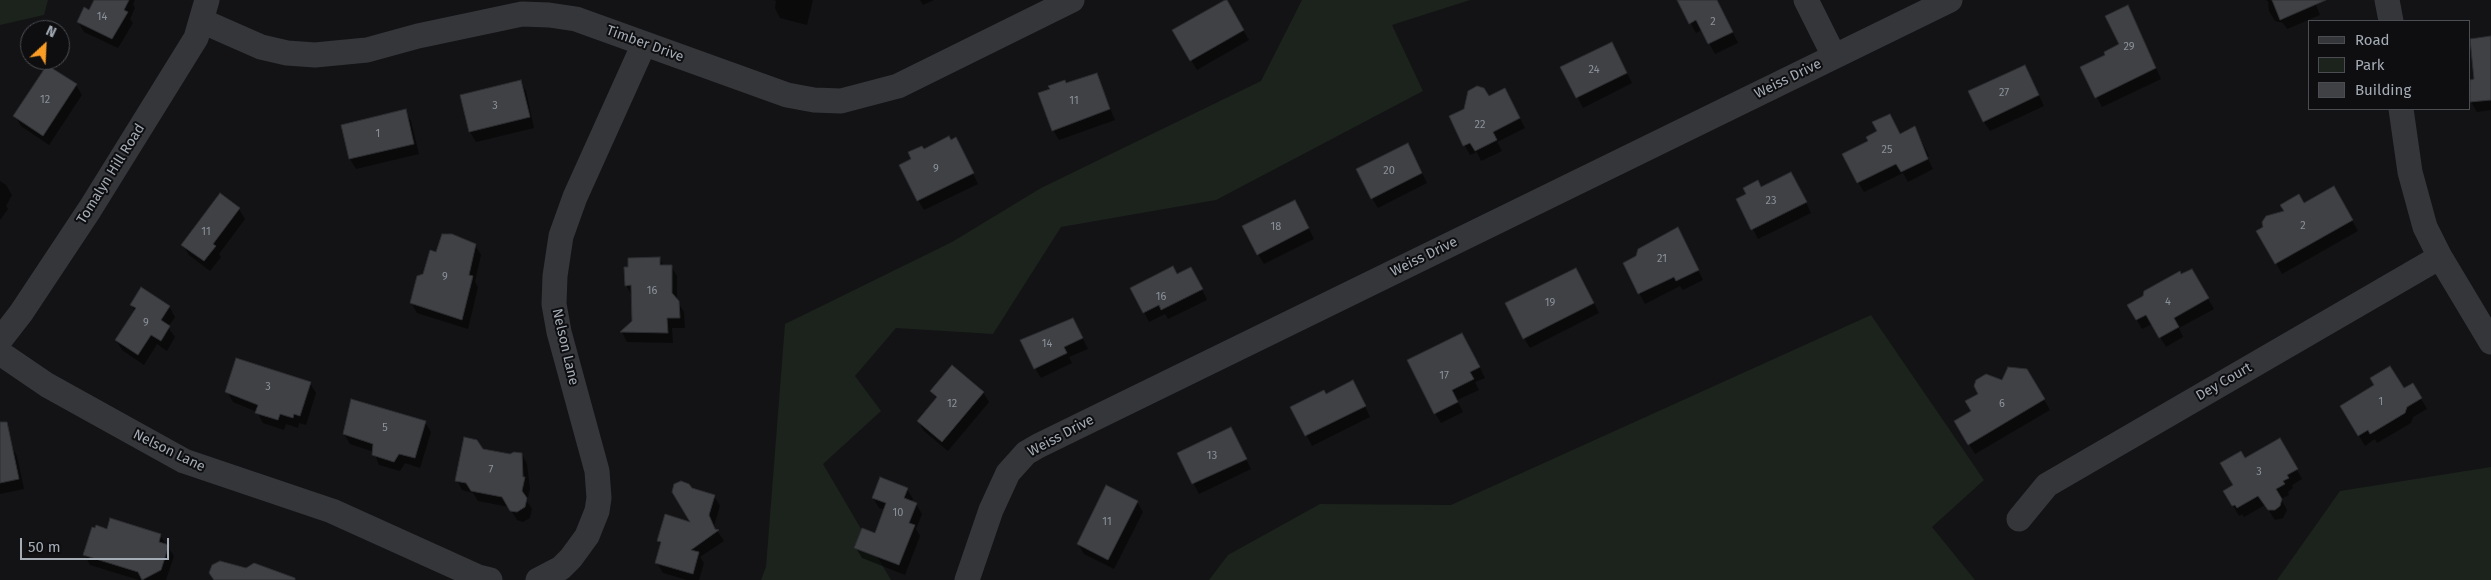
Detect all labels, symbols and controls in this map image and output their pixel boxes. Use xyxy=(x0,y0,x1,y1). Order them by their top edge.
house number: 14 xyxy=(97,10,107,24)
house number: 2 xyxy=(1710,15,1716,29)
north arrow xyxy=(20,20,70,70)
legend xyxy=(2308,20,2471,110)
text: N xyxy=(43,22,59,42)
street label: Timber Drive xyxy=(604,22,686,66)
text: Road xyxy=(2355,31,2390,49)
house number: 29 xyxy=(2123,40,2135,54)
street label: Weiss Drive xyxy=(1752,56,1824,102)
text: Park xyxy=(2355,56,2385,74)
house number: 24 xyxy=(1589,63,1599,77)
text: Building xyxy=(2355,81,2411,99)
house number: 27 xyxy=(1999,86,2009,100)
house number: 12 xyxy=(40,93,50,107)
house number: 11 xyxy=(1069,94,1079,108)
house number: 3 xyxy=(492,99,498,113)
house number: 22 xyxy=(1475,118,1485,132)
street label: Tomalyn Hill Road xyxy=(74,121,148,227)
house number: 1 xyxy=(376,127,380,141)
house number: 25 xyxy=(1882,143,1892,157)
house number: 9 xyxy=(933,162,939,176)
house number: 20 xyxy=(1383,164,1395,178)
house number: 23 xyxy=(1766,194,1776,208)
house number: 2 xyxy=(2300,219,2306,233)
house number: 18 xyxy=(1271,220,1281,234)
house number: 11 xyxy=(201,225,211,239)
street label: Weiss Drive xyxy=(1388,234,1460,280)
house number: 21 xyxy=(1657,252,1667,266)
house number: 9 xyxy=(442,270,448,284)
house number: 16 xyxy=(647,284,657,298)
house number: 16 xyxy=(1156,290,1166,304)
house number: 4 xyxy=(2165,295,2171,309)
house number: 19 xyxy=(1545,296,1555,310)
street label: Nelson Lane xyxy=(548,307,582,387)
house number: 9 xyxy=(143,316,149,330)
house number: 14 xyxy=(1042,337,1052,351)
street label: Dey Court xyxy=(2193,359,2255,405)
house number: 17 xyxy=(1439,369,1449,383)
house number: 3 xyxy=(265,380,271,394)
house number: 1 xyxy=(2379,395,2383,409)
house number: 12 xyxy=(947,397,957,411)
house number: 6 xyxy=(1999,397,2005,411)
street label: Weiss Drive xyxy=(1025,412,1097,460)
house number: 5 xyxy=(382,421,388,435)
street label: Nelson Lane xyxy=(130,426,208,476)
house number: 13 xyxy=(1207,449,1217,463)
house number: 7 xyxy=(489,463,493,477)
house number: 3 xyxy=(2256,465,2262,479)
house number: 10 xyxy=(893,506,903,520)
house number: 11 xyxy=(1102,515,1112,529)
scale bar xyxy=(22,528,171,560)
text: 50 m xyxy=(28,538,61,556)

